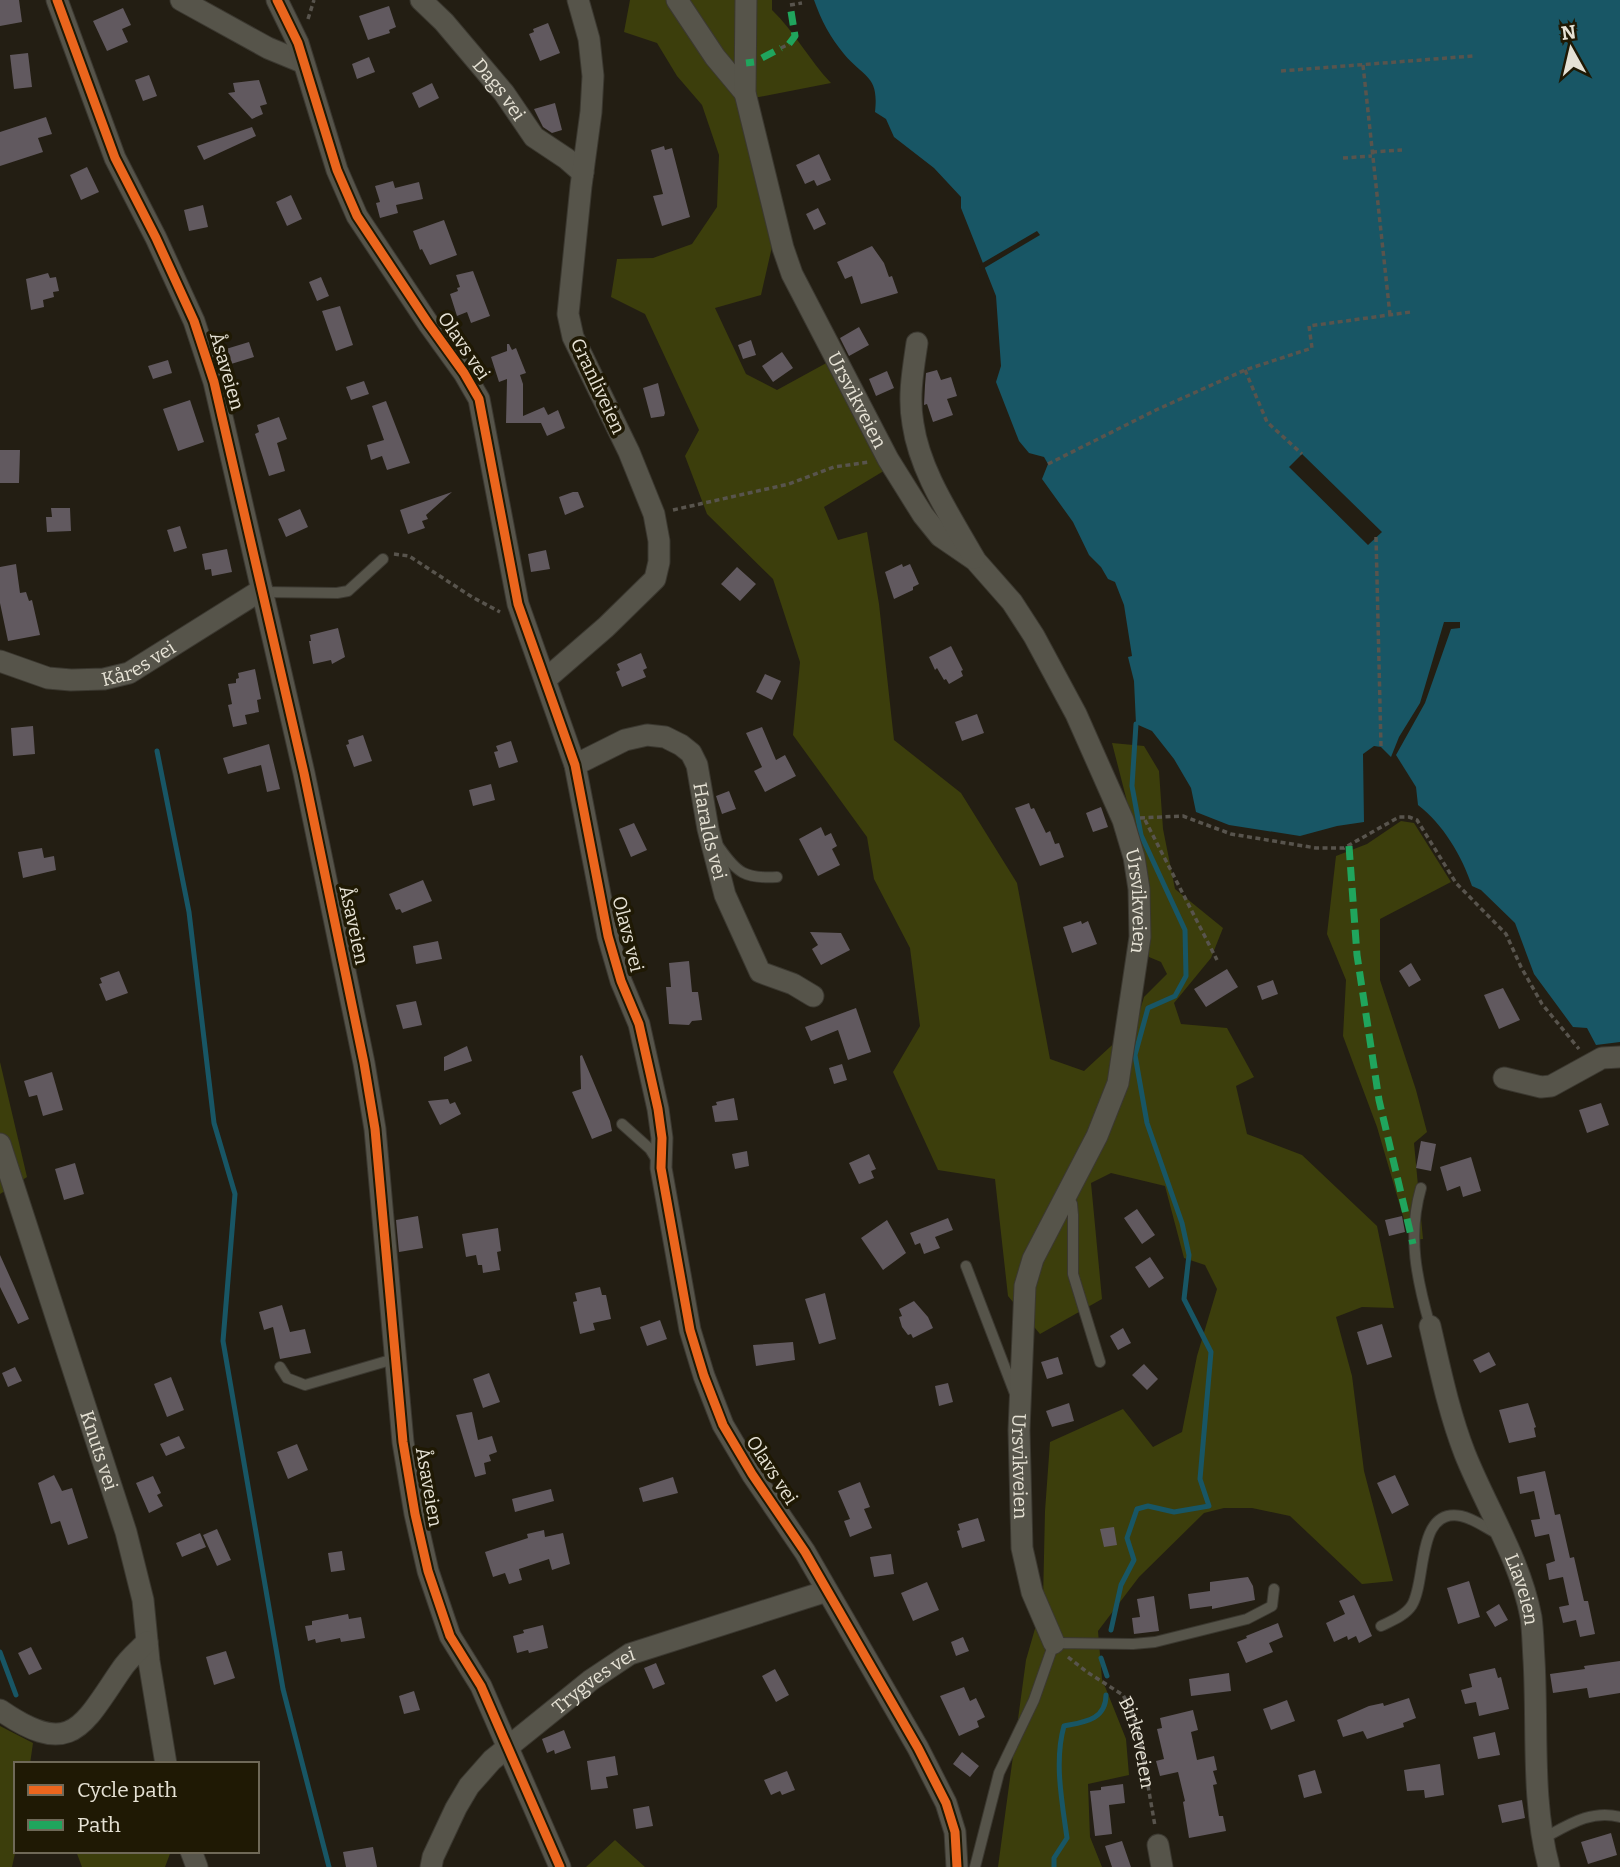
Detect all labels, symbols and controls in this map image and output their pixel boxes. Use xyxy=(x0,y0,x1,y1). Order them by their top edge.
north arrow xyxy=(1536,14,1606,84)
text: N xyxy=(1560,20,1578,45)
street label: Dags vei xyxy=(468,53,531,125)
street label: Olavs vei xyxy=(433,308,495,385)
street label: Åsaveien xyxy=(205,329,249,413)
street label: Granliveien xyxy=(566,334,630,438)
street label: Ursvikveien xyxy=(823,348,892,452)
street label: Kåres vei xyxy=(99,635,180,691)
street label: Haralds vei xyxy=(689,781,732,882)
street label: Ursvikveien xyxy=(1121,846,1152,955)
street label: Åsaveien xyxy=(334,883,374,967)
street label: Olavs vei xyxy=(607,894,649,975)
street label: Knuts vei xyxy=(76,1408,123,1493)
street label: Ursvikveien xyxy=(1007,1413,1033,1519)
street label: Olavs vei xyxy=(741,1431,803,1509)
street label: Åsaveien xyxy=(411,1445,447,1529)
street label: Liaveien xyxy=(1500,1550,1543,1626)
street label: Trygves vei xyxy=(547,1642,638,1718)
street label: Birkeveien xyxy=(1114,1692,1160,1790)
legend xyxy=(14,1762,259,1853)
text: Cycle path xyxy=(77,1777,177,1803)
text: Path xyxy=(77,1812,121,1838)

